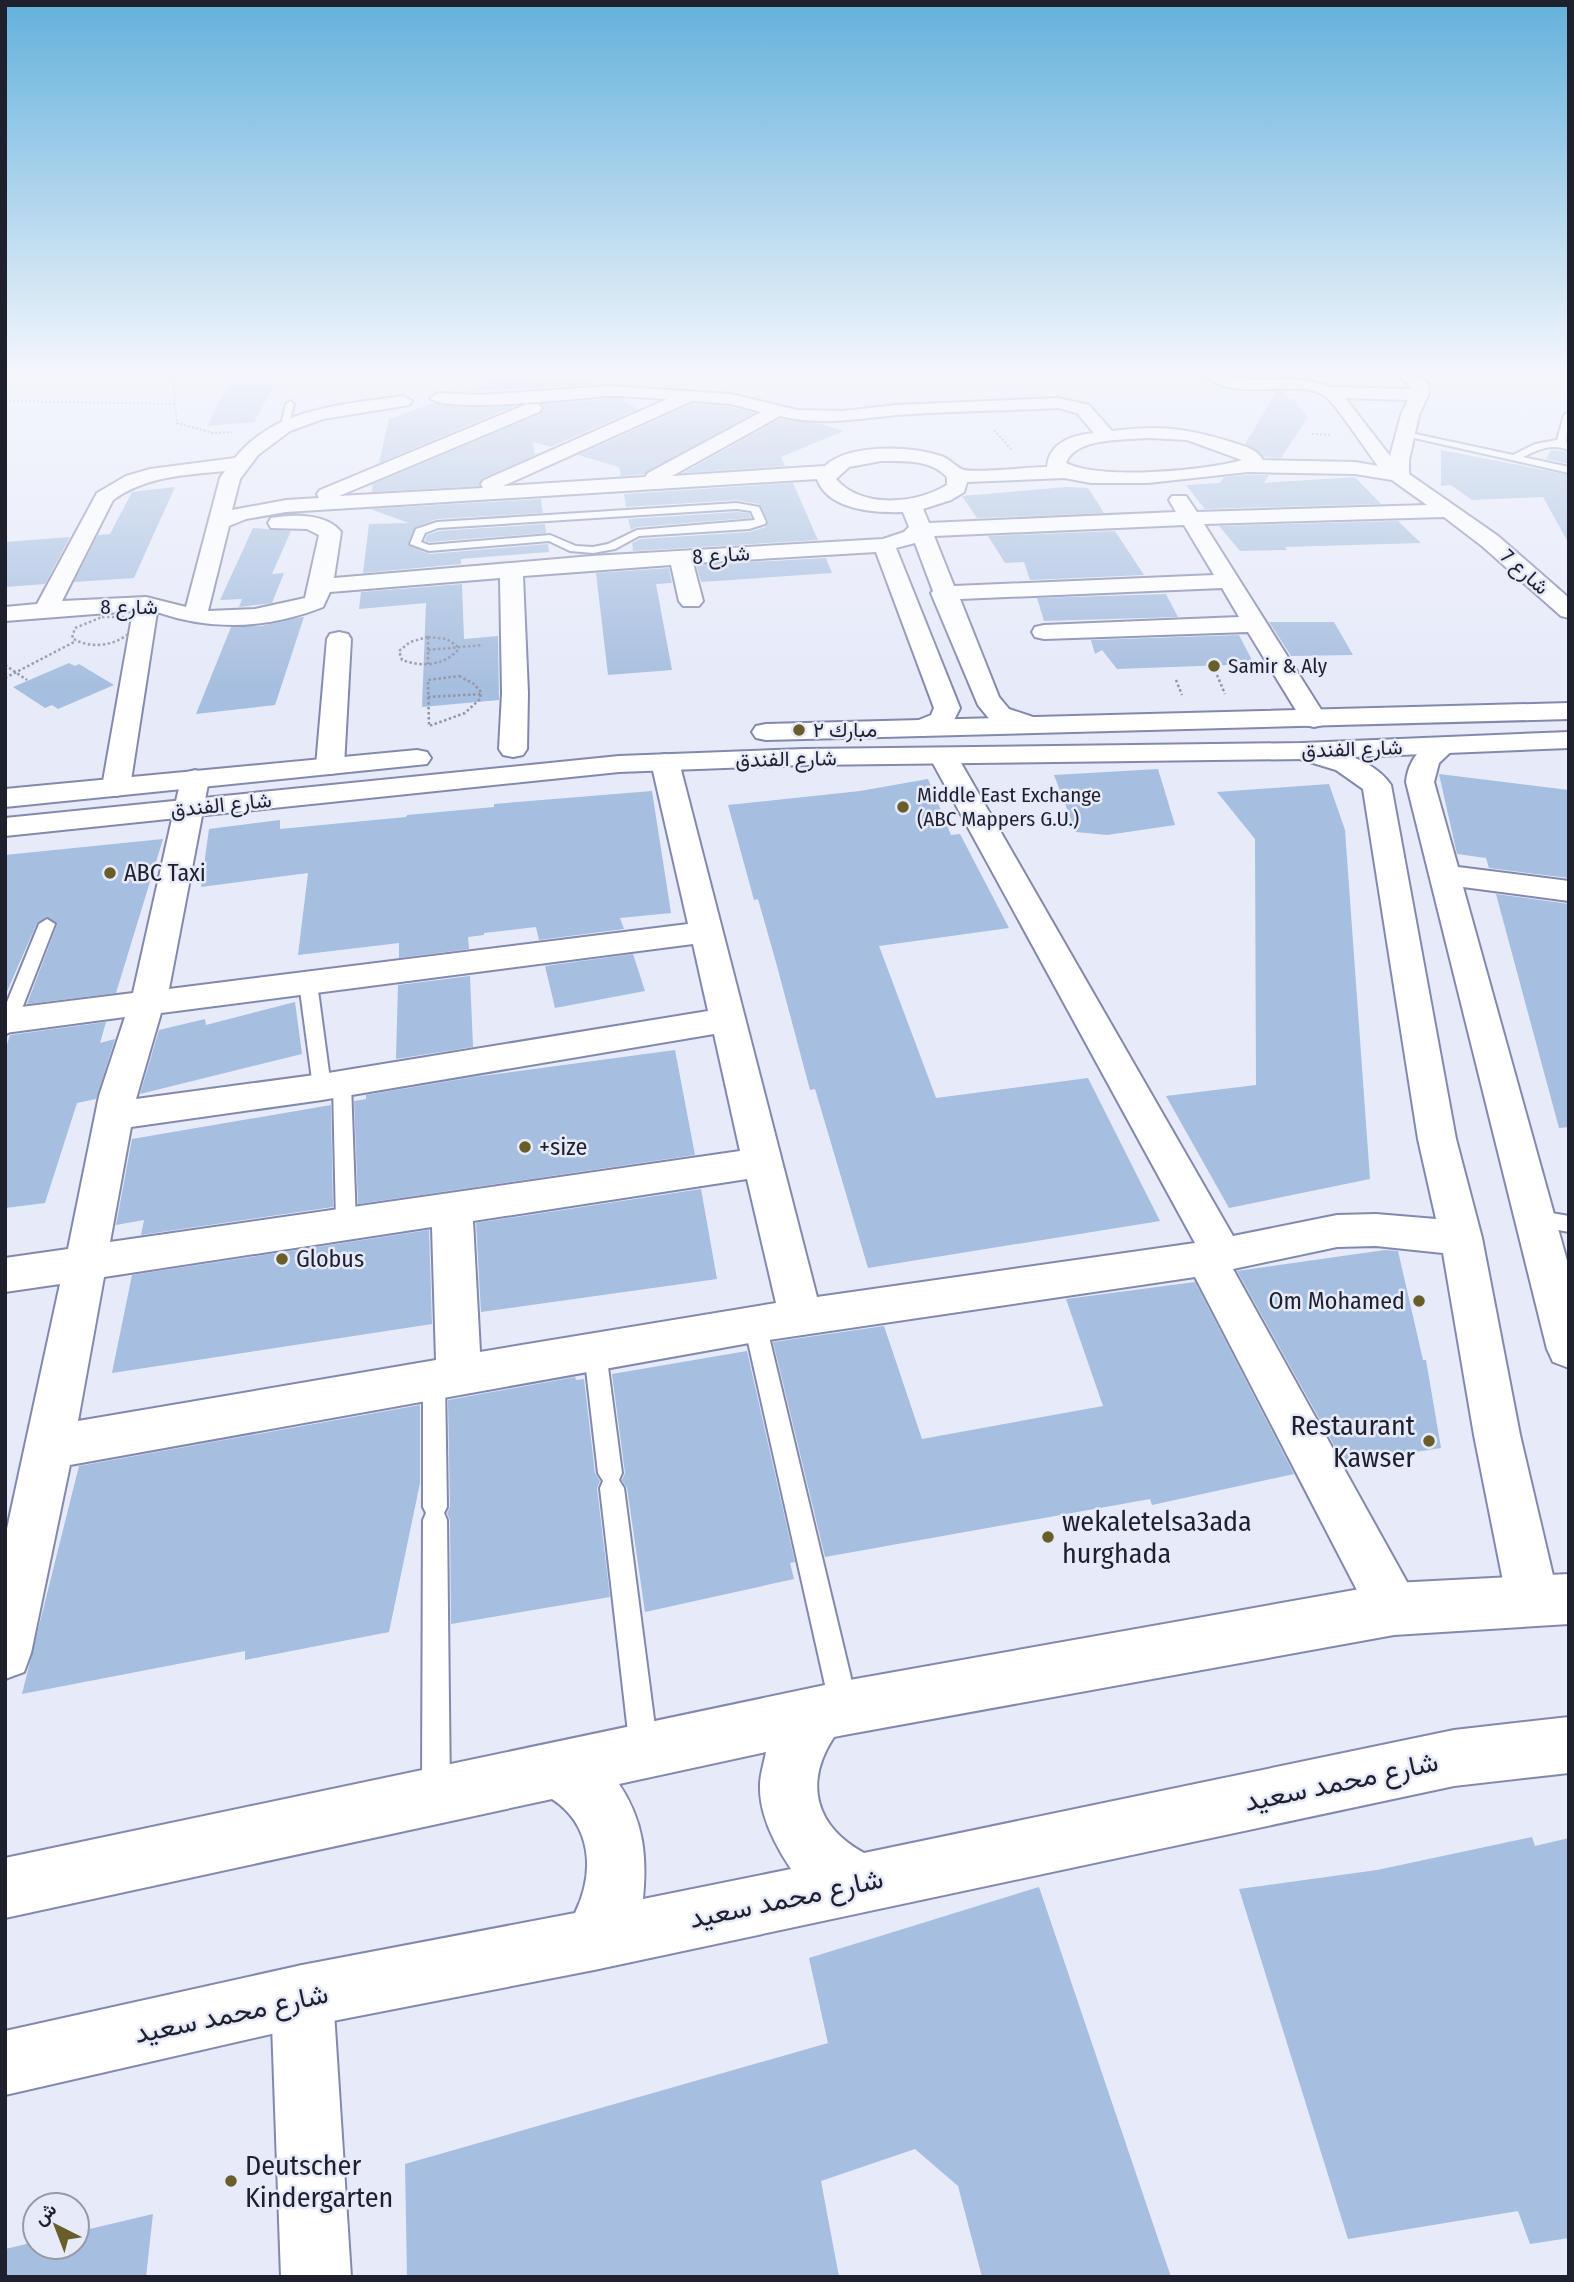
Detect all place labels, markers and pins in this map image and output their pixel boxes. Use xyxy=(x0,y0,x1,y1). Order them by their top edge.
place label: Samir & Aly xyxy=(1228,653,1328,679)
marker: Samir & Aly xyxy=(1206,658,1222,674)
place label: مبارك ٢ xyxy=(813,717,877,743)
marker: مبارك ٢ xyxy=(791,722,807,738)
place label: Middle East Exchange (ABC Mappers G.U.) xyxy=(917,782,1101,832)
marker: Middle East Exchange (ABC Mappers G.U.) xyxy=(895,799,911,815)
place label: ABC Taxi xyxy=(124,859,206,887)
marker: ABC Taxi xyxy=(102,865,118,881)
place label: +size xyxy=(539,1133,587,1161)
marker: +size xyxy=(517,1139,533,1155)
place label: Globus xyxy=(296,1245,364,1273)
marker: Globus xyxy=(274,1251,290,1267)
place label: Om Mohamed xyxy=(1269,1287,1405,1315)
marker: Om Mohamed xyxy=(1411,1293,1427,1309)
place label: Restaurant Kawser xyxy=(1291,1409,1416,1474)
marker: Restaurant Kawser xyxy=(1421,1433,1437,1449)
place label: wekaletelsa3ada hurghada xyxy=(1062,1505,1252,1570)
marker: wekaletelsa3ada hurghada xyxy=(1040,1529,1056,1545)
place label: Deutscher Kindergarten xyxy=(245,2149,393,2214)
marker: Deutscher Kindergarten xyxy=(223,2173,239,2189)

